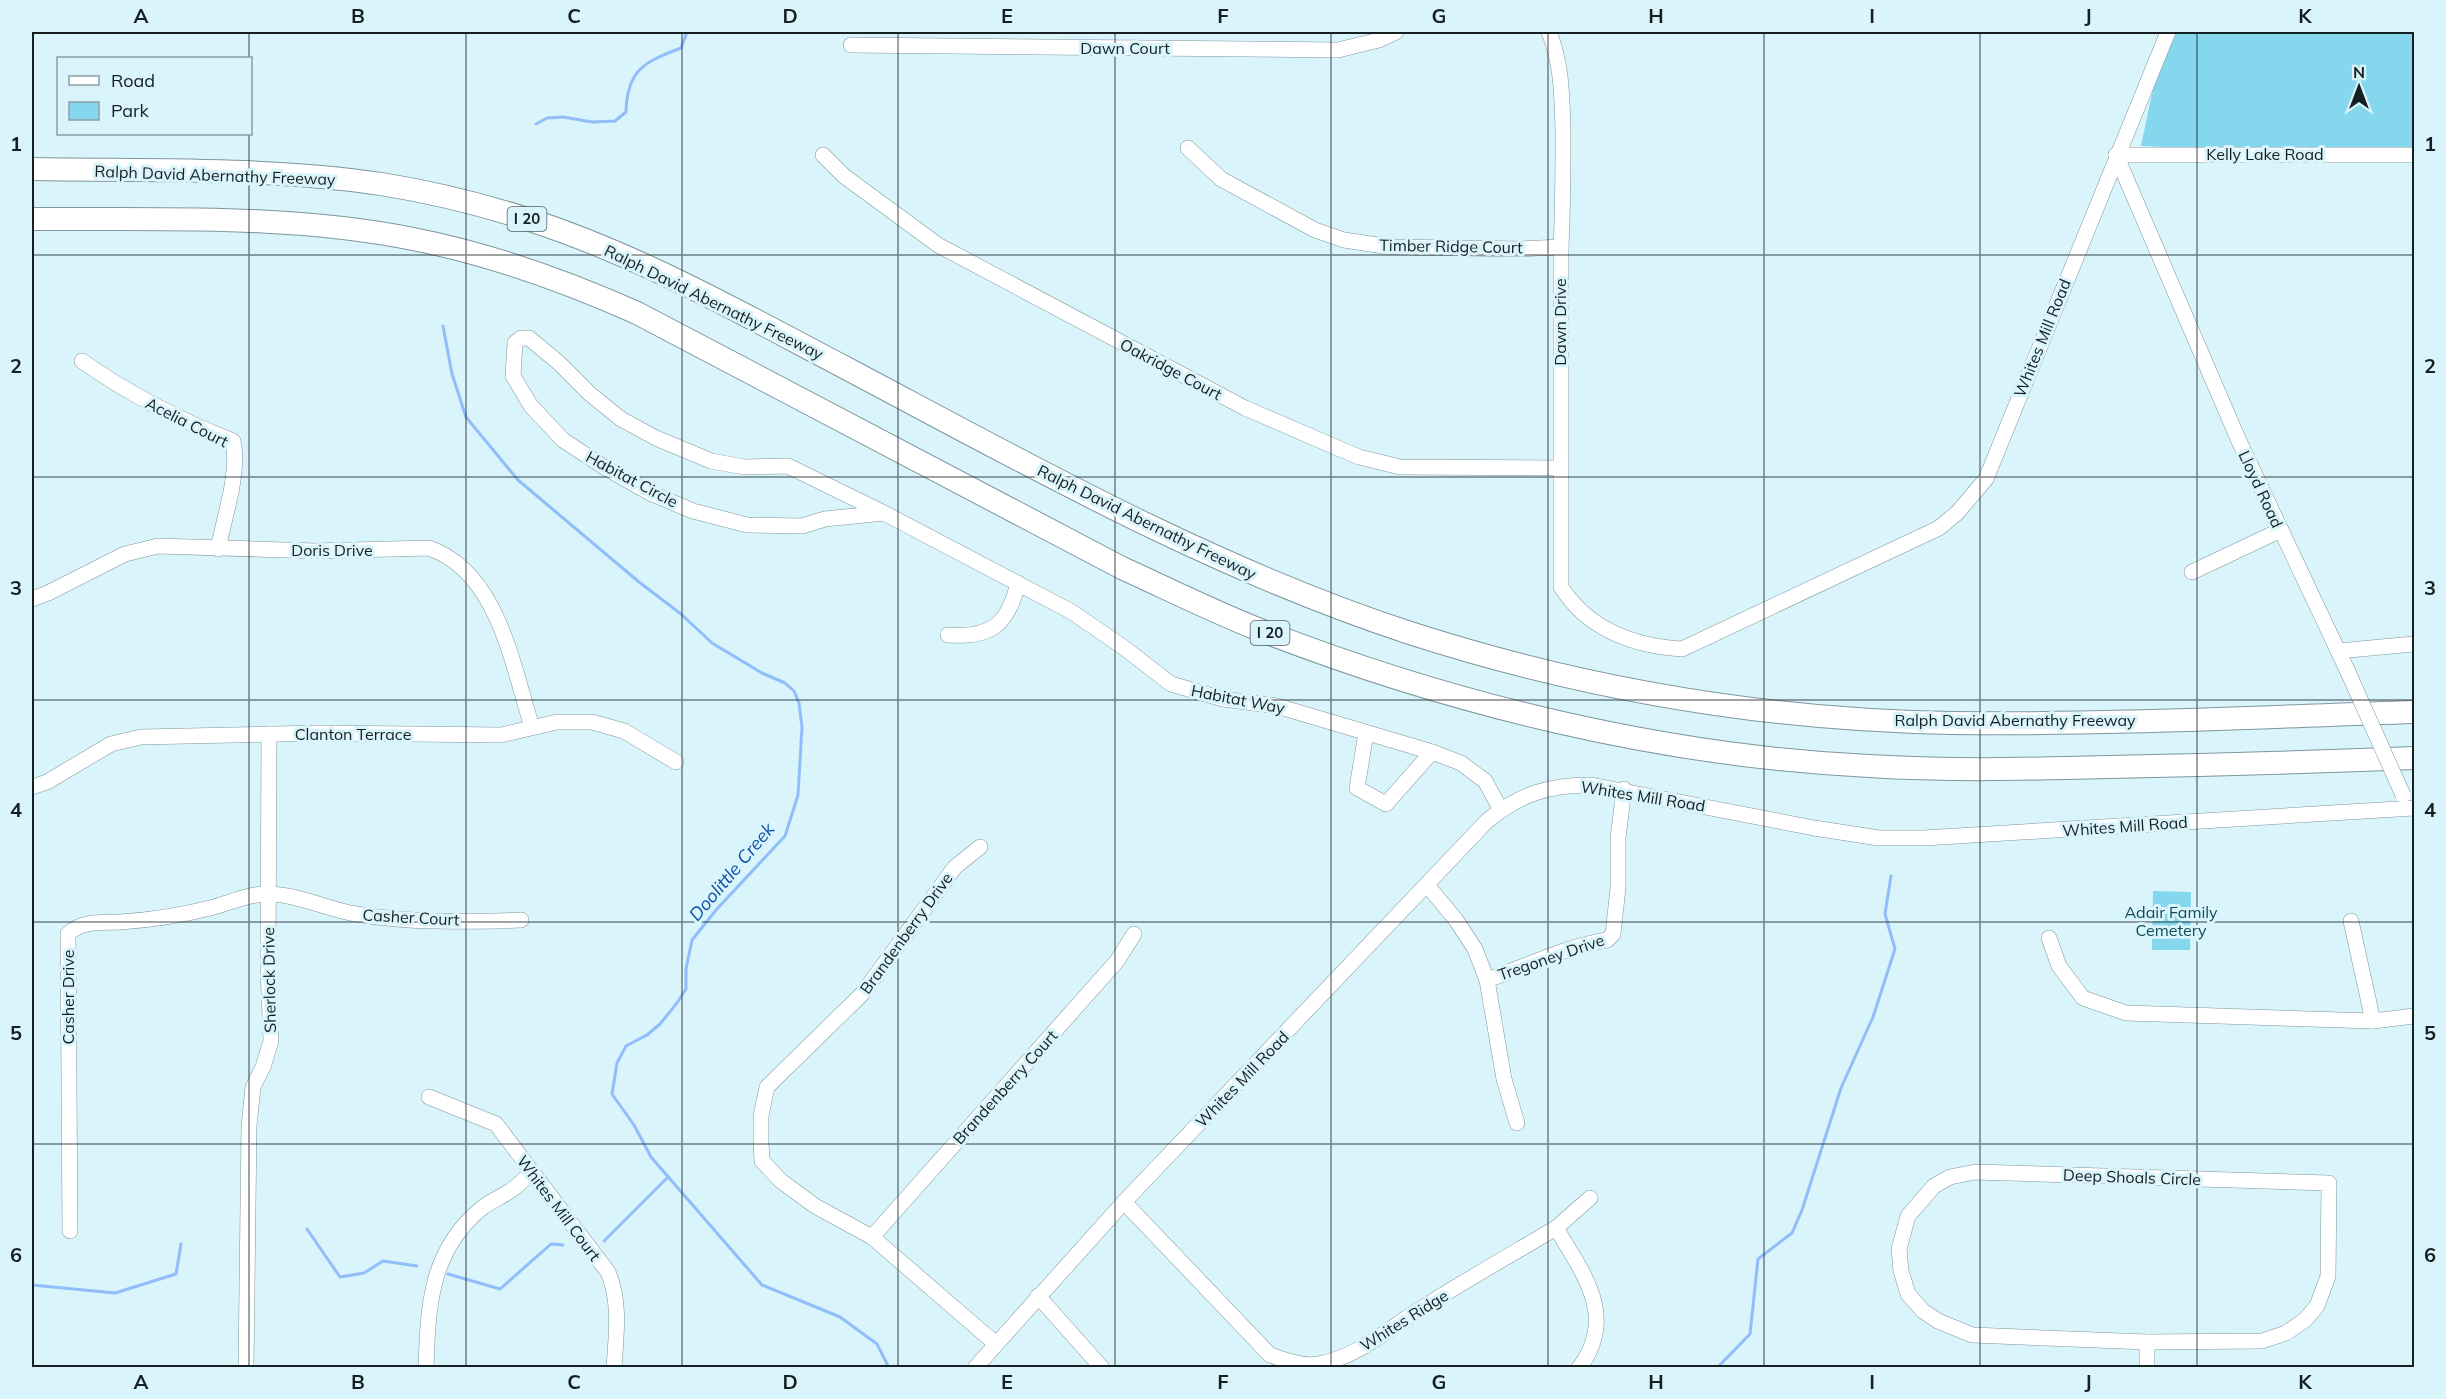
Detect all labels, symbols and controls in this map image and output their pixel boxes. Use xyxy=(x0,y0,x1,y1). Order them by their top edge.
text: A xyxy=(134,3,149,28)
text: B xyxy=(351,3,365,28)
text: C xyxy=(567,3,581,28)
text: D xyxy=(782,3,798,28)
text: E xyxy=(1001,3,1013,28)
text: F xyxy=(1217,3,1229,28)
text: G xyxy=(1432,3,1446,28)
text: H xyxy=(1648,3,1664,28)
text: I xyxy=(1869,3,1875,28)
text: J xyxy=(2084,3,2092,28)
text: K xyxy=(2298,3,2312,28)
street label: Dawn Court xyxy=(1080,38,1170,58)
legend xyxy=(57,57,252,135)
north arrow xyxy=(2329,57,2389,117)
text: N xyxy=(2353,62,2365,82)
text: Road xyxy=(111,69,155,92)
text: Park xyxy=(111,99,150,122)
text: 1 xyxy=(10,131,22,156)
text: 1 xyxy=(2424,131,2436,156)
street label: Kelly Lake Road xyxy=(2206,144,2324,164)
street label: Ralph David Abernathy Freeway xyxy=(94,161,336,189)
road number: I 20 xyxy=(508,207,546,231)
street label: Timber Ridge Court xyxy=(1379,235,1523,257)
street label: Ralph David Abernathy Freeway xyxy=(601,240,827,364)
street label: Whites Mill Road xyxy=(2009,276,2075,400)
street label: Dawn Drive xyxy=(1550,278,1570,366)
street label: Oakridge Court xyxy=(1117,334,1226,404)
text: 2 xyxy=(10,353,22,378)
text: 2 xyxy=(2424,353,2436,378)
street label: Acelia Court xyxy=(142,393,232,452)
street label: Habitat Circle xyxy=(583,446,681,512)
street label: Lloyd Road xyxy=(2234,447,2288,531)
street label: Ralph David Abernathy Freeway xyxy=(1034,460,1260,584)
street label: Doris Drive xyxy=(291,540,373,560)
text: 3 xyxy=(10,575,22,600)
text: 3 xyxy=(2424,575,2436,600)
road number: I 20 xyxy=(1250,621,1290,645)
street label: Habitat Way xyxy=(1189,680,1287,718)
street label: Ralph David Abernathy Freeway xyxy=(1894,710,2136,730)
street label: Clanton Terrace xyxy=(295,724,411,744)
street label: Whites Mill Road xyxy=(1579,776,1707,816)
text: 4 xyxy=(10,797,22,822)
text: 4 xyxy=(2424,797,2436,822)
street label: Whites Mill Road xyxy=(2062,812,2188,840)
water label: Doolittle Creek xyxy=(684,817,780,926)
street label: Brandenberry Drive xyxy=(855,868,957,998)
park label: Adair Family Cemetery xyxy=(2124,902,2218,940)
street label: Casher Court xyxy=(362,904,460,930)
street label: Sherlock Drive xyxy=(258,927,280,1033)
street label: Tregoney Drive xyxy=(1495,929,1607,985)
street label: Casher Drive xyxy=(58,950,78,1044)
text: 5 xyxy=(10,1020,22,1045)
text: 5 xyxy=(2424,1020,2436,1045)
street label: Brandenberry Court xyxy=(948,1025,1062,1148)
street label: Whites Mill Road xyxy=(1191,1027,1293,1131)
street label: Whites Mill Court xyxy=(513,1151,606,1265)
street label: Deep Shoals Circle xyxy=(2063,1165,2201,1189)
text: 6 xyxy=(10,1242,22,1267)
text: 6 xyxy=(2424,1242,2436,1267)
street label: Whites Ridge xyxy=(1356,1285,1452,1355)
text: A xyxy=(134,1369,149,1394)
text: B xyxy=(351,1369,365,1394)
text: C xyxy=(567,1369,581,1394)
text: D xyxy=(782,1369,798,1394)
text: E xyxy=(1001,1369,1013,1394)
text: F xyxy=(1217,1369,1229,1394)
text: G xyxy=(1432,1369,1446,1394)
text: H xyxy=(1648,1369,1664,1394)
text: I xyxy=(1869,1369,1875,1394)
text: J xyxy=(2084,1369,2092,1394)
text: K xyxy=(2298,1369,2312,1394)

